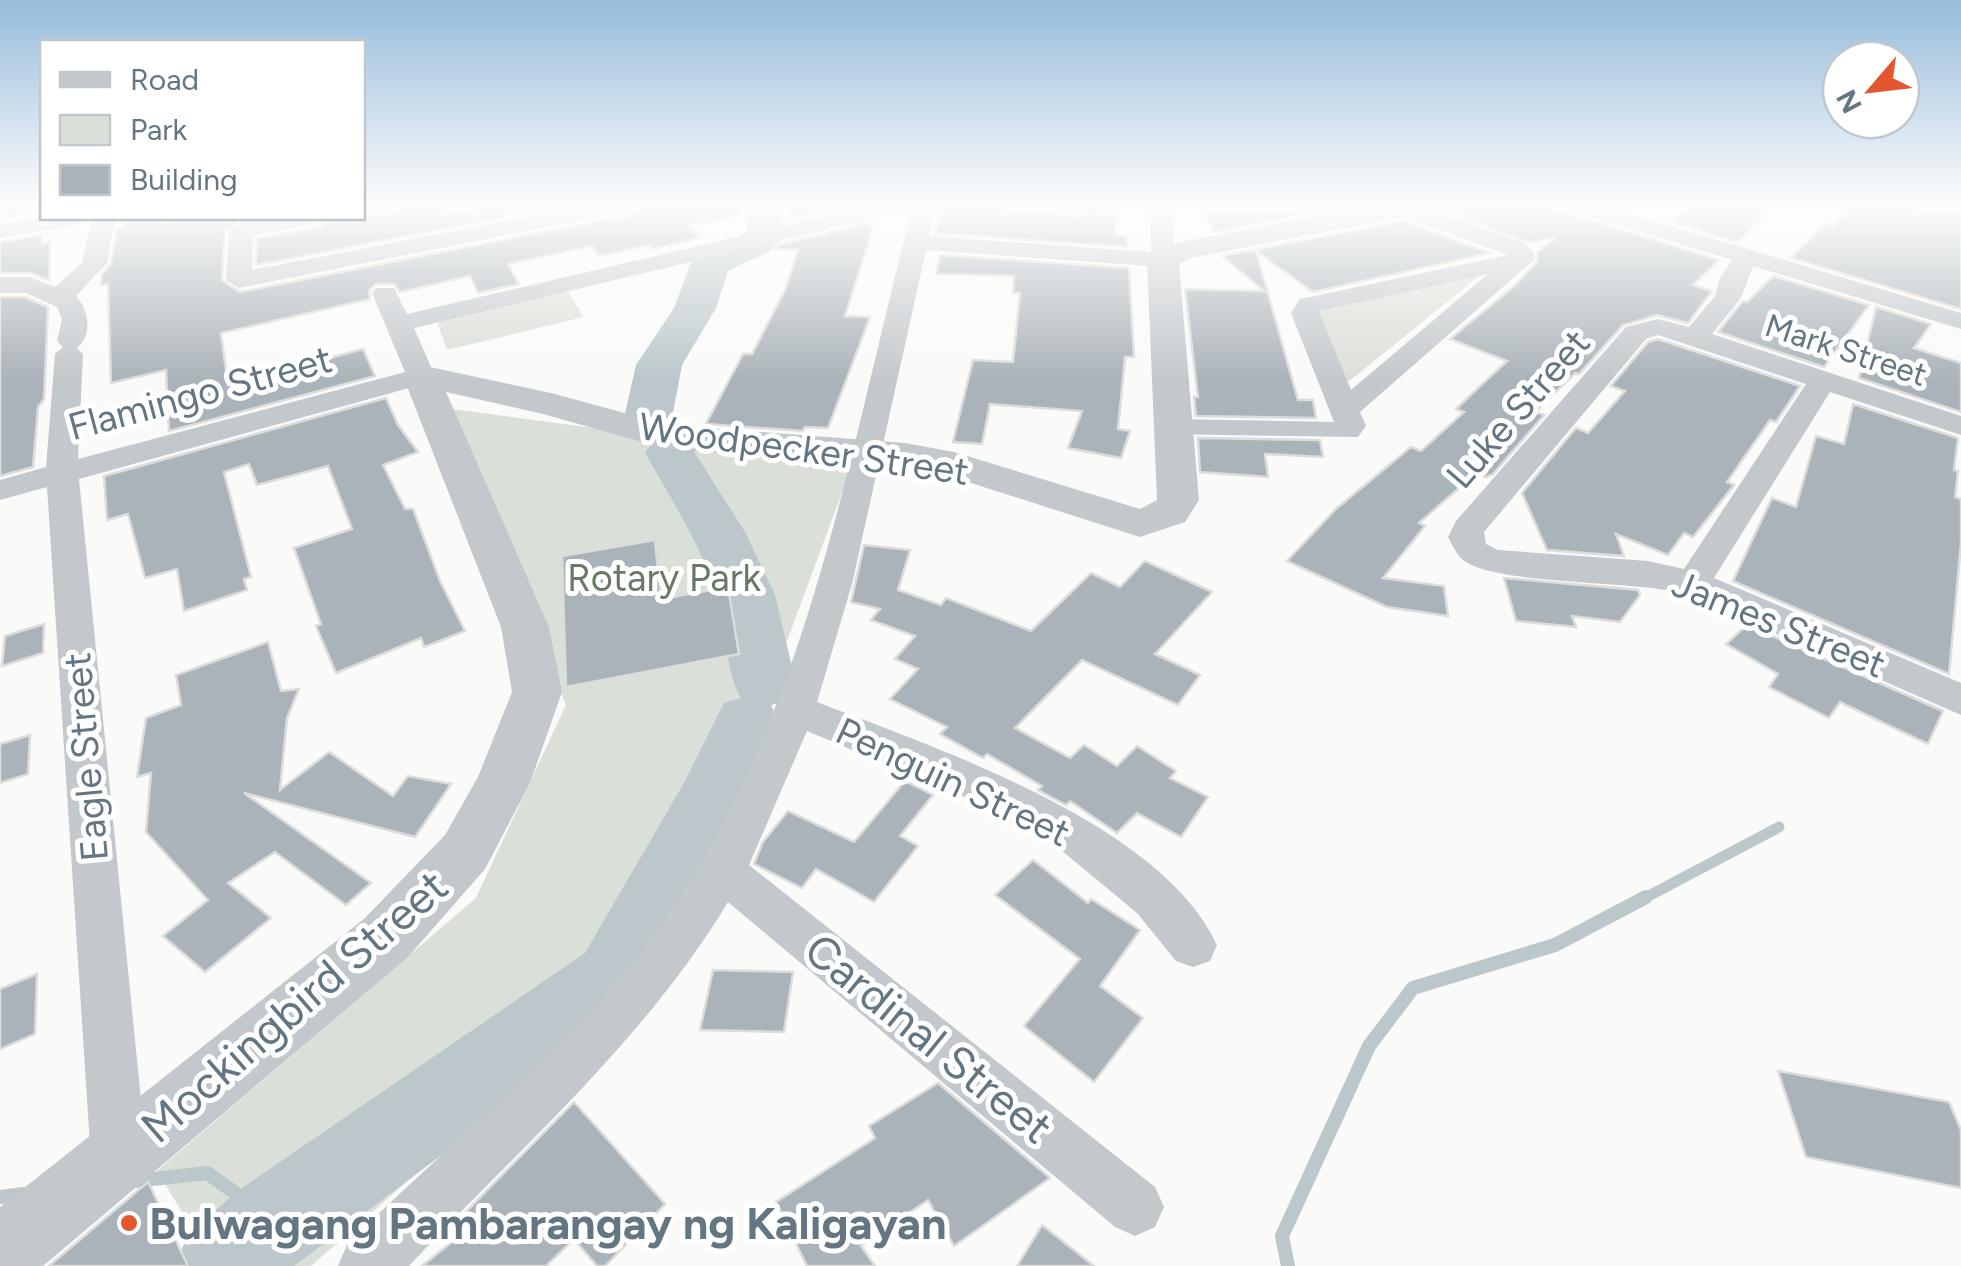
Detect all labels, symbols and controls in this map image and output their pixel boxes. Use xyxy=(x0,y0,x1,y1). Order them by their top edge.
legend xyxy=(40,40,365,220)
north arrow xyxy=(1821,40,1921,140)
text: Road xyxy=(130,61,199,98)
text: N xyxy=(1829,84,1869,119)
text: Park xyxy=(130,111,188,148)
text: Building xyxy=(130,161,238,198)
street label: Mark Street xyxy=(1761,306,1931,394)
street label: Luke Street xyxy=(1437,320,1599,498)
street label: Flamingo Street xyxy=(63,336,337,450)
street label: Woodpecker Street xyxy=(636,403,972,495)
park label: Rotary Park xyxy=(567,555,762,601)
street label: James Street xyxy=(1666,560,1892,688)
street label: Eagle Street xyxy=(54,651,118,863)
street label: Penguin Street xyxy=(829,708,1077,856)
street label: Mockingbird Street xyxy=(130,858,458,1154)
street label: Cardinal Street xyxy=(794,922,1064,1154)
place label: Bulwagang Pambarangay ng Kaligayan xyxy=(149,1196,947,1250)
marker: Bulwagang Pambarangay ng Kaligayan xyxy=(118,1212,140,1234)

